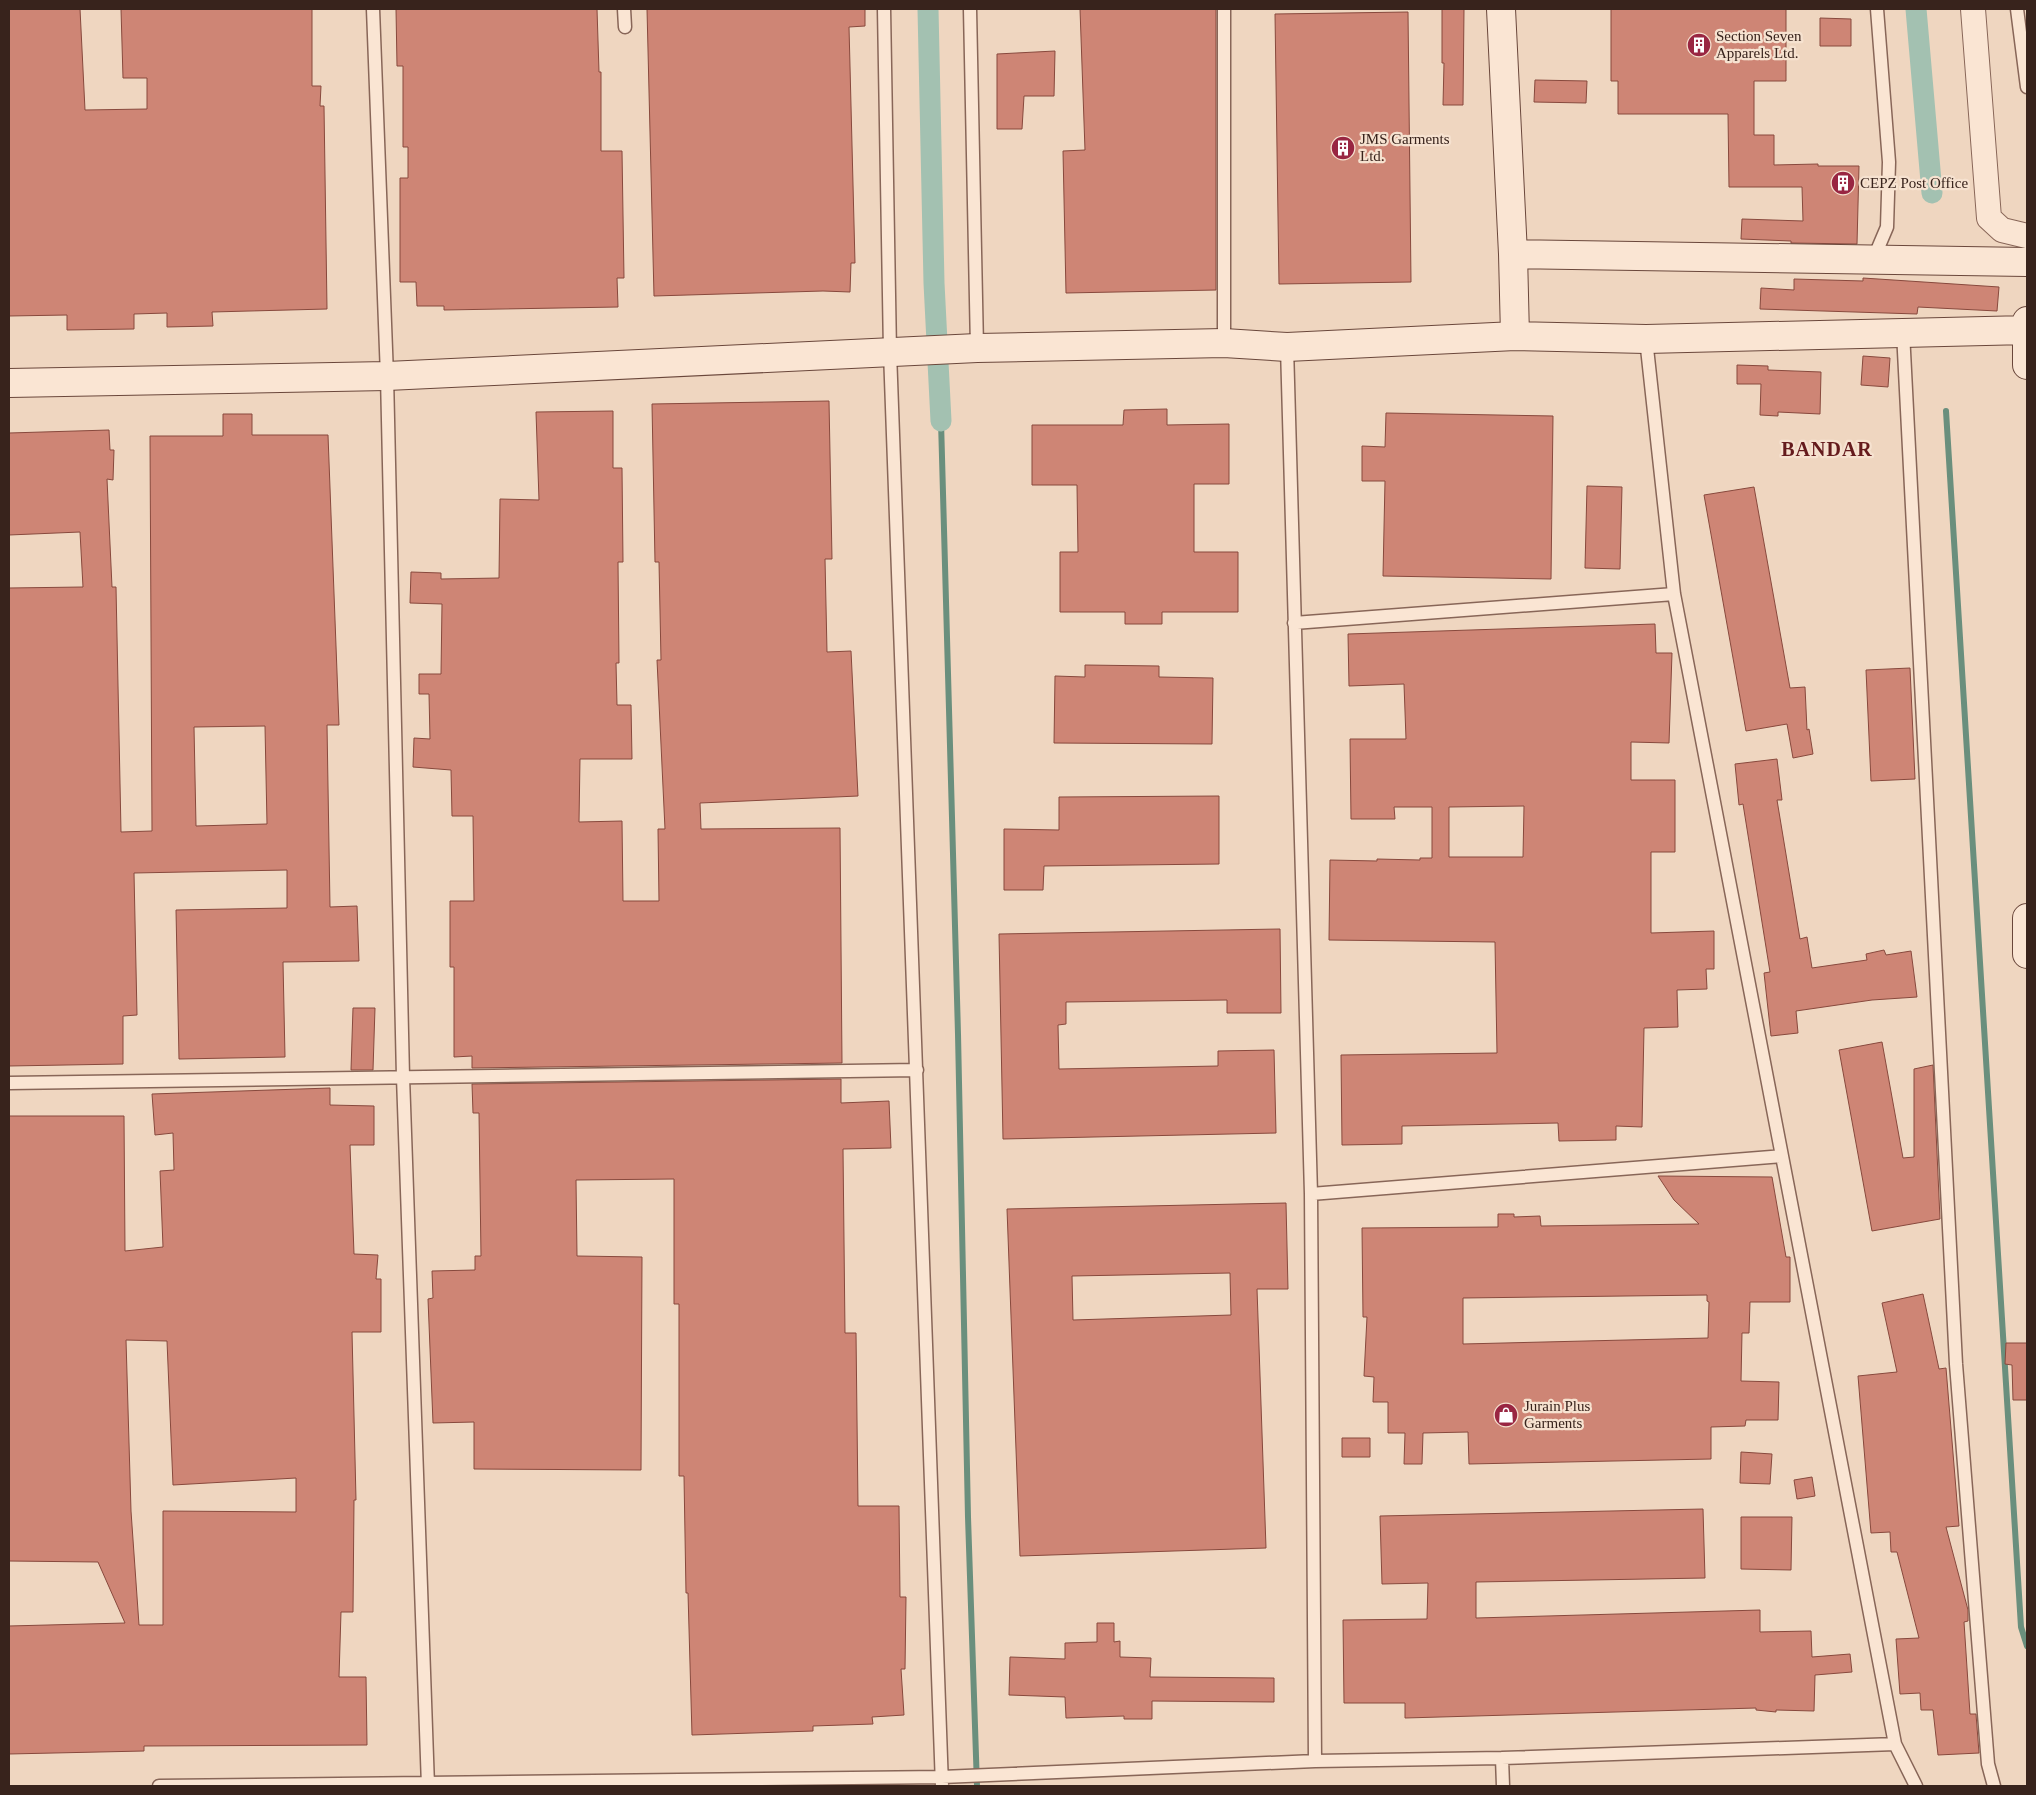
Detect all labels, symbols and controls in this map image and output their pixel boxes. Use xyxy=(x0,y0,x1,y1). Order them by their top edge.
place label: Section Seven Apparels Ltd. xyxy=(1716,28,1802,61)
building icon: Section Seven Apparels Ltd. xyxy=(1686,32,1712,58)
place label: JMS Garments Ltd. xyxy=(1360,131,1450,164)
building icon: JMS Garments Ltd. xyxy=(1330,135,1356,161)
building icon: CEPZ Post Office xyxy=(1830,170,1856,196)
place label: CEPZ Post Office xyxy=(1860,175,1968,191)
district label: BANDAR xyxy=(1781,438,1873,460)
place label: Jurain Plus Garments xyxy=(1524,1398,1590,1431)
shop icon: Jurain Plus Garments xyxy=(1493,1402,1519,1428)

